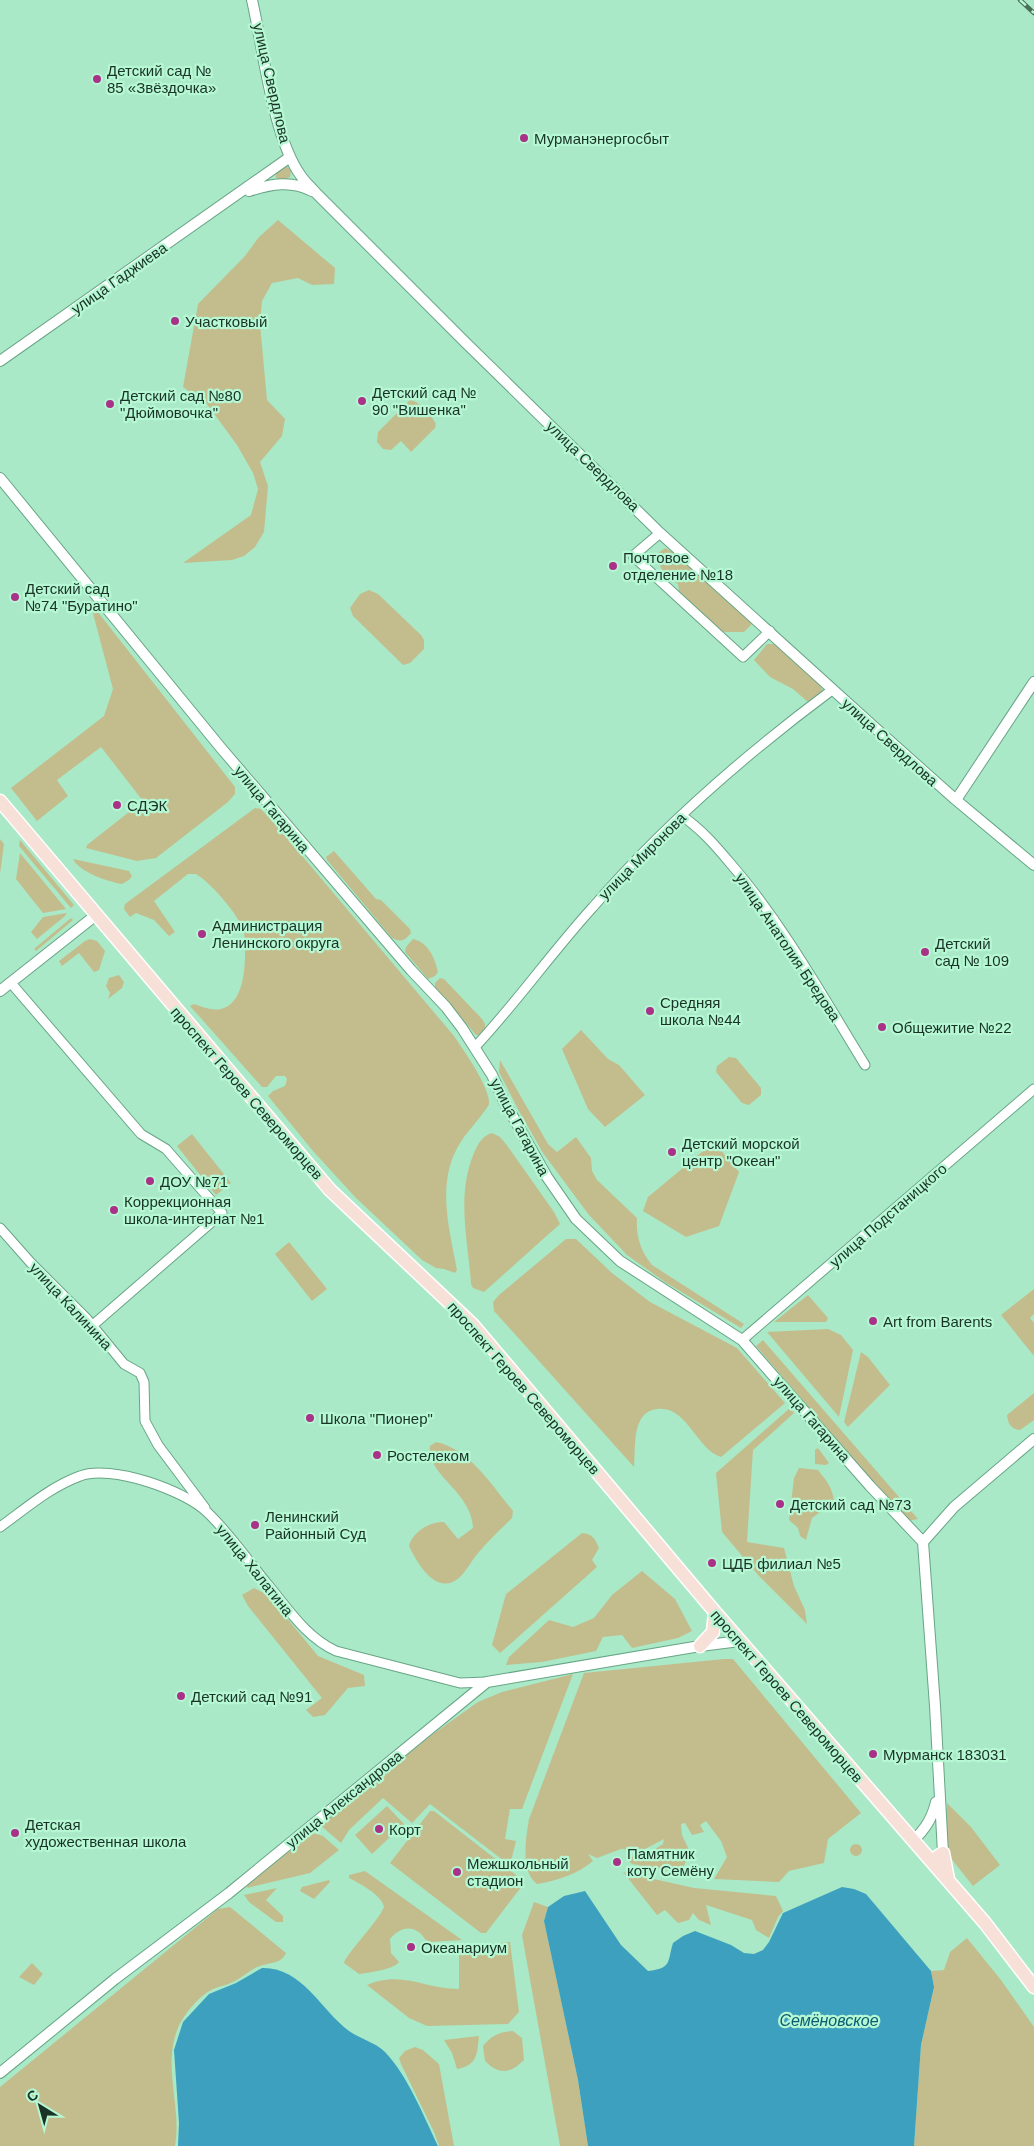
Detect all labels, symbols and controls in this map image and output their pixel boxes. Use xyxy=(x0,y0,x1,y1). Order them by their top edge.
street label: улица Свердлова xyxy=(250,21,294,145)
place label: Детский сад № 85 «Звёздочка» xyxy=(107,62,216,96)
marker: Детский сад № 85 «Звёздочка» xyxy=(91,73,103,85)
place label: Мурманэнергосбыт xyxy=(534,130,669,147)
marker: Мурманэнергосбыт xyxy=(518,132,530,144)
street label: улица Гаджиева xyxy=(68,238,171,317)
place label: Участковый xyxy=(185,313,267,330)
marker: Участковый xyxy=(169,315,181,327)
place label: Детский сад № 90 "Вишенка" xyxy=(372,384,477,418)
place label: Детский сад №80 "Дюймовочка" xyxy=(120,387,241,421)
marker: Детский сад № 90 "Вишенка" xyxy=(356,395,368,407)
marker: Детский сад №80 "Дюймовочка" xyxy=(104,398,116,410)
street label: улица Свердлова xyxy=(543,417,643,515)
place label: Почтовое отделение №18 xyxy=(623,549,733,583)
marker: Почтовое отделение №18 xyxy=(607,560,619,572)
place label: Детский сад №74 "Буратино" xyxy=(25,580,138,614)
marker: Детский сад №74 "Буратино" xyxy=(9,591,21,603)
street label: улица Свердлова xyxy=(839,695,942,790)
street label: улица Гагарина xyxy=(231,762,314,856)
place label: СДЭК xyxy=(127,797,167,814)
marker: СДЭК xyxy=(111,799,123,811)
street label: улица Миронова xyxy=(595,809,689,903)
street label: улица Анатолия Бредова xyxy=(732,870,844,1025)
place label: Администрация Ленинского округа xyxy=(212,917,340,951)
marker: Администрация Ленинского округа xyxy=(196,928,208,940)
place label: Детский сад № 109 xyxy=(935,935,1009,969)
marker: Детский сад № 109 xyxy=(919,946,931,958)
place label: Средняя школа №44 xyxy=(660,994,741,1028)
street label: проспект Героев Североморцев xyxy=(167,1003,327,1183)
marker: Средняя школа №44 xyxy=(644,1005,656,1017)
place label: Общежитие №22 xyxy=(892,1019,1012,1036)
marker: Общежитие №22 xyxy=(876,1021,888,1033)
street label: улица Гагарина xyxy=(487,1075,553,1179)
place label: Детский морской центр "Океан" xyxy=(682,1135,800,1169)
marker: Детский морской центр "Океан" xyxy=(666,1146,678,1158)
street label: улица Подстаницкого xyxy=(826,1160,950,1270)
place label: ДОУ №71 xyxy=(160,1173,228,1190)
marker: ДОУ №71 xyxy=(144,1175,156,1187)
place label: Коррекционная школа-интернат №1 xyxy=(124,1193,265,1227)
marker: Коррекционная школа-интернат №1 xyxy=(108,1204,120,1216)
street label: улица Калинина xyxy=(26,1259,116,1354)
street label: проспект Героев Североморцев xyxy=(444,1298,604,1478)
place label: Art from Barents xyxy=(883,1313,992,1330)
marker: Art from Barents xyxy=(867,1315,879,1327)
street label: улица Гагарина xyxy=(770,1373,854,1466)
place label: Школа "Пионер" xyxy=(320,1410,433,1427)
marker: Школа "Пионер" xyxy=(304,1412,316,1424)
place label: Ростелеком xyxy=(387,1447,469,1464)
marker: Ростелеком xyxy=(371,1449,383,1461)
place label: Детский сад №73 xyxy=(790,1496,911,1513)
marker: Детский сад №73 xyxy=(774,1498,786,1510)
place label: Ленинский Районный Суд xyxy=(265,1508,366,1542)
marker: Ленинский Районный Суд xyxy=(249,1519,261,1531)
street label: улица Халатина xyxy=(213,1521,297,1620)
place label: ЦДБ филиал №5 xyxy=(722,1555,841,1572)
marker: ЦДБ филиал №5 xyxy=(706,1557,718,1569)
street label: проспект Героев Североморцев xyxy=(707,1606,867,1786)
place label: Детский сад №91 xyxy=(191,1688,312,1705)
marker: Детский сад №91 xyxy=(175,1690,187,1702)
street label: улица Александрова xyxy=(282,1746,406,1851)
place label: Мурманск 183031 xyxy=(883,1746,1007,1763)
marker: Мурманск 183031 xyxy=(867,1748,879,1760)
place label: Детская художественная школа xyxy=(25,1816,187,1850)
place label: Корт xyxy=(389,1821,421,1838)
marker: Корт xyxy=(373,1823,385,1835)
marker: Детская художественная школа xyxy=(9,1827,21,1839)
place label: Памятник коту Семёну xyxy=(627,1845,715,1879)
place label: Межшкольный стадион xyxy=(467,1855,569,1889)
marker: Памятник коту Семёну xyxy=(611,1856,623,1868)
marker: Межшкольный стадион xyxy=(451,1866,463,1878)
place label: Океанариум xyxy=(421,1939,507,1956)
marker: Океанариум xyxy=(405,1941,417,1953)
water label: Семёновское xyxy=(779,2012,879,2029)
north arrow xyxy=(15,2081,65,2131)
text: С xyxy=(23,2086,41,2105)

